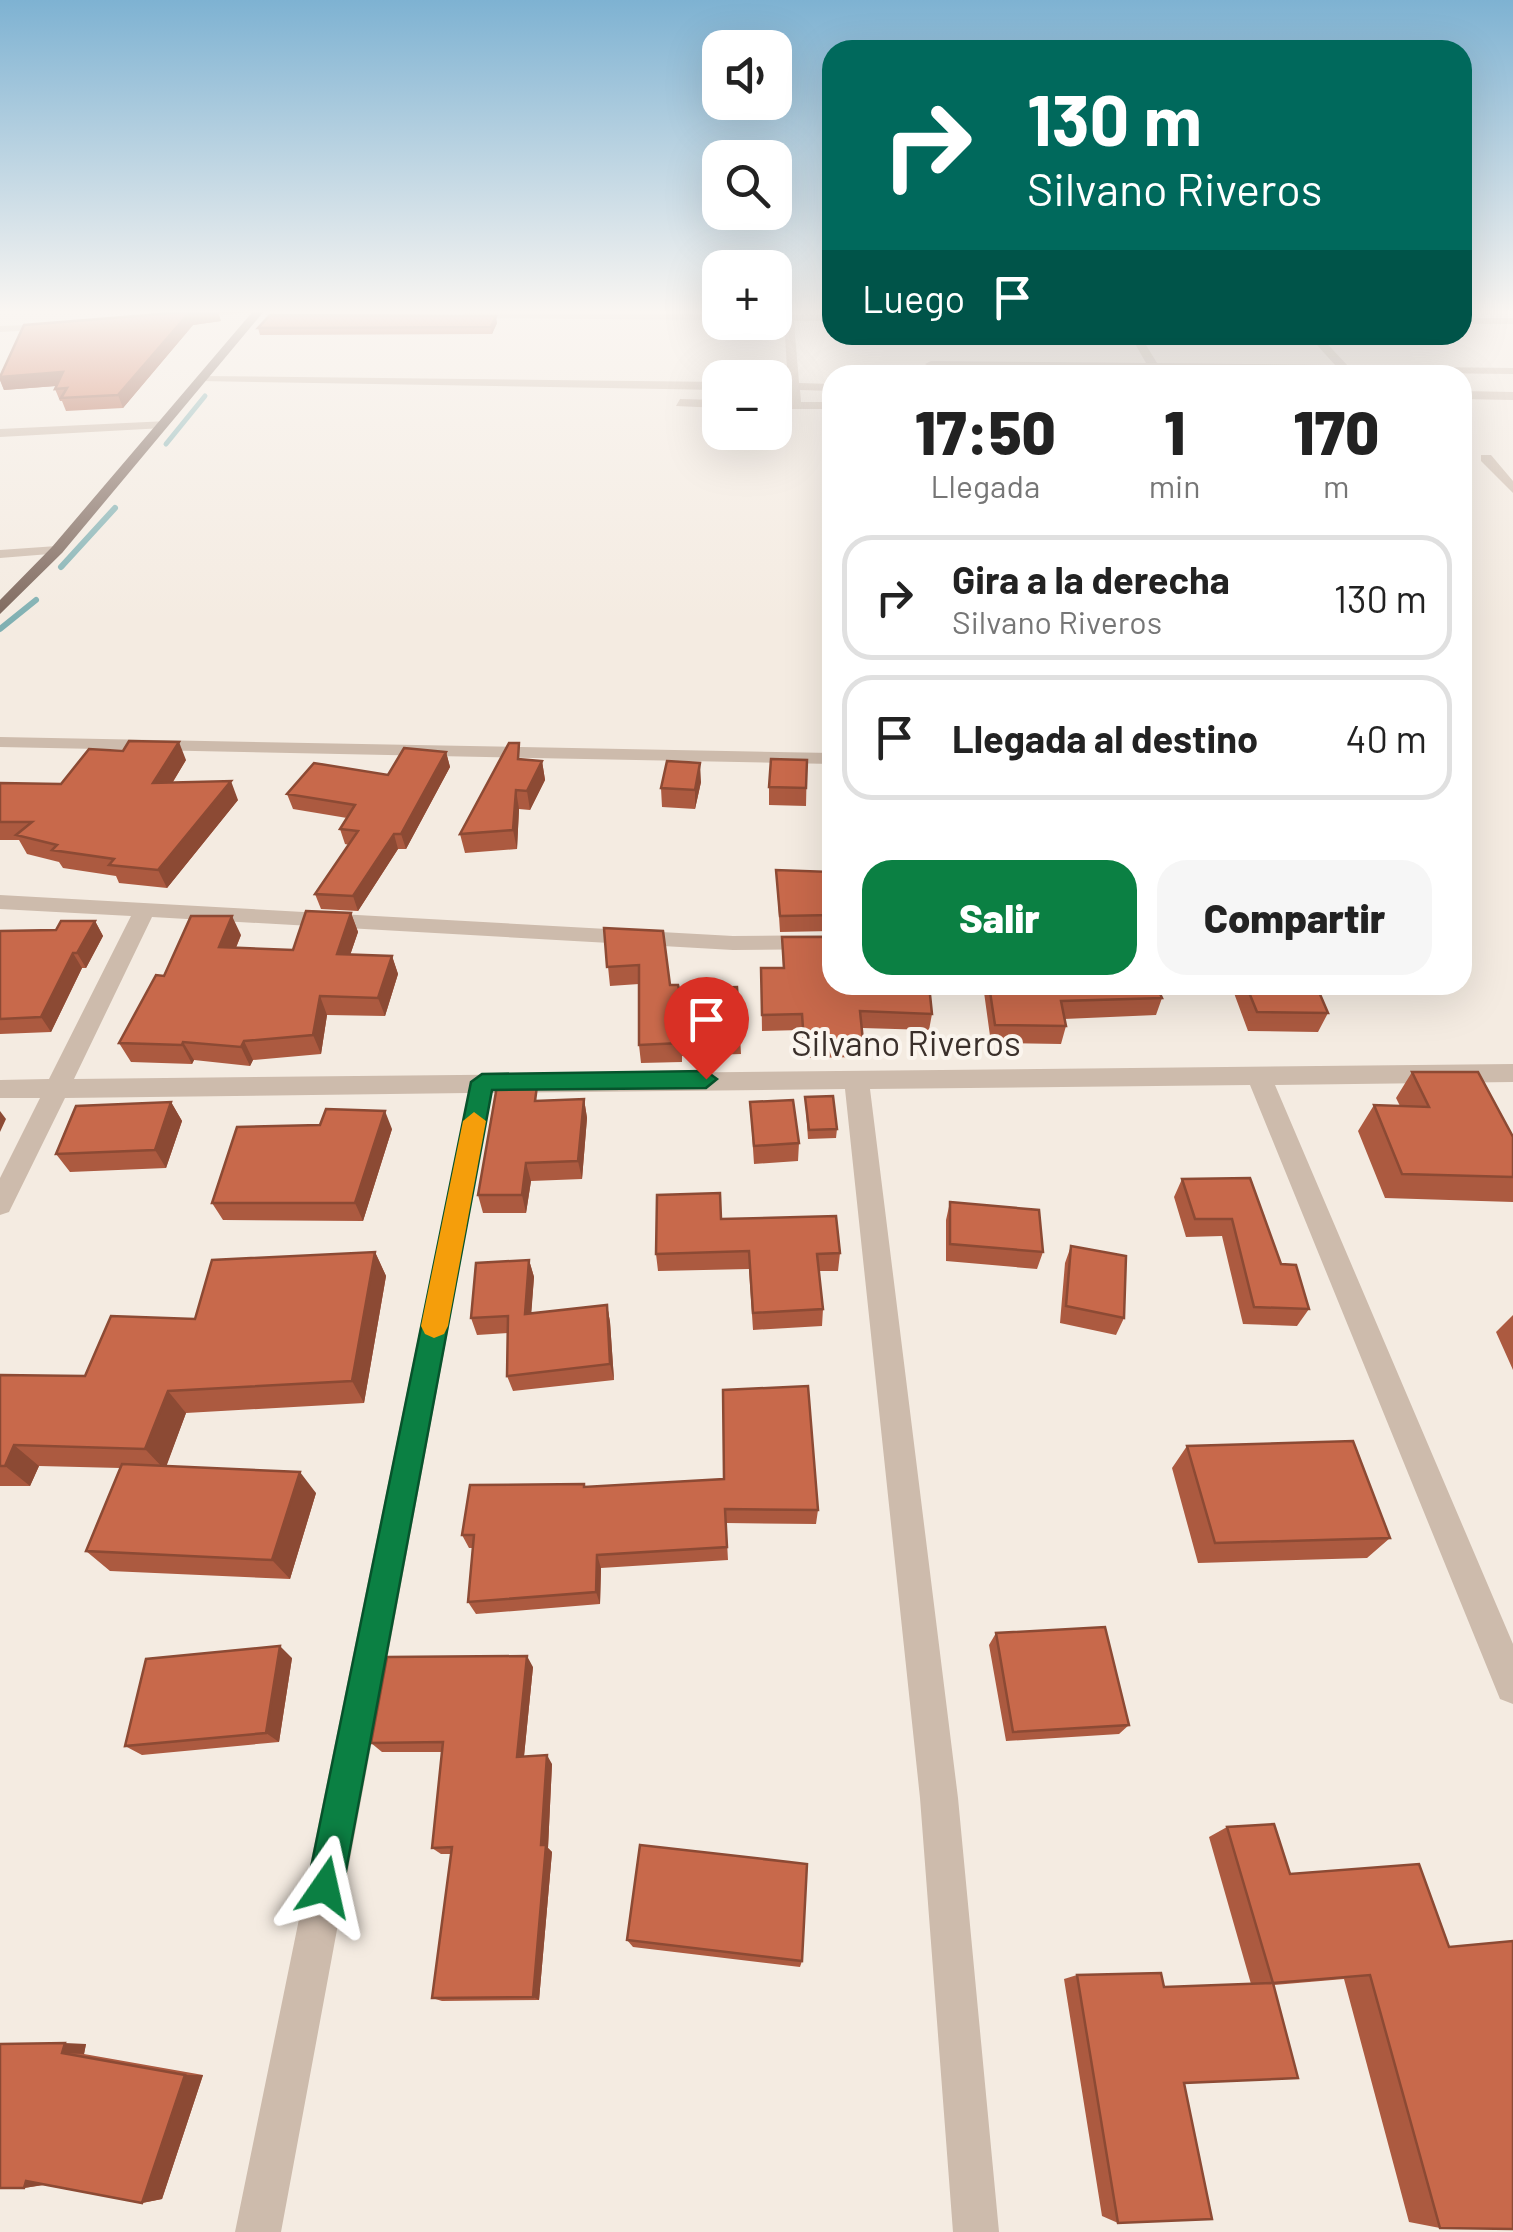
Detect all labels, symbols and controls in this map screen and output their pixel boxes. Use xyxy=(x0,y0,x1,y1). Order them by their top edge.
map controls xyxy=(702,30,792,450)
button: sound xyxy=(702,30,792,120)
text: 130 m xyxy=(1027,76,1202,160)
icon: right xyxy=(862,80,992,210)
button: search xyxy=(702,140,792,230)
text: Silvano Riveros xyxy=(1027,161,1322,215)
button: + xyxy=(702,250,792,340)
icon: arrive xyxy=(985,270,1040,325)
text: Luego xyxy=(862,275,965,321)
button: − xyxy=(702,360,792,450)
text: 17:50 xyxy=(915,395,1056,467)
text: 1 xyxy=(1164,395,1185,467)
text: 170 xyxy=(1293,395,1379,467)
text: Llegada xyxy=(930,466,1040,504)
text: min xyxy=(1149,466,1201,504)
text: m xyxy=(1323,466,1350,504)
text: Gira a la derecha xyxy=(952,556,1230,602)
icon: right xyxy=(867,570,922,625)
text: 130 m xyxy=(1334,575,1427,621)
text: Silvano Riveros xyxy=(952,602,1162,640)
icon: arrive xyxy=(867,710,922,765)
text: Llegada al destino xyxy=(952,715,1258,761)
text: 40 m xyxy=(1346,715,1427,761)
button: Salir xyxy=(862,860,1137,975)
button: Compartir xyxy=(1157,860,1432,975)
pin xyxy=(664,977,749,1080)
icon: arrive xyxy=(679,992,734,1047)
street label: Silvano Riveros xyxy=(791,1021,1021,1063)
position arrow xyxy=(273,1835,377,1939)

